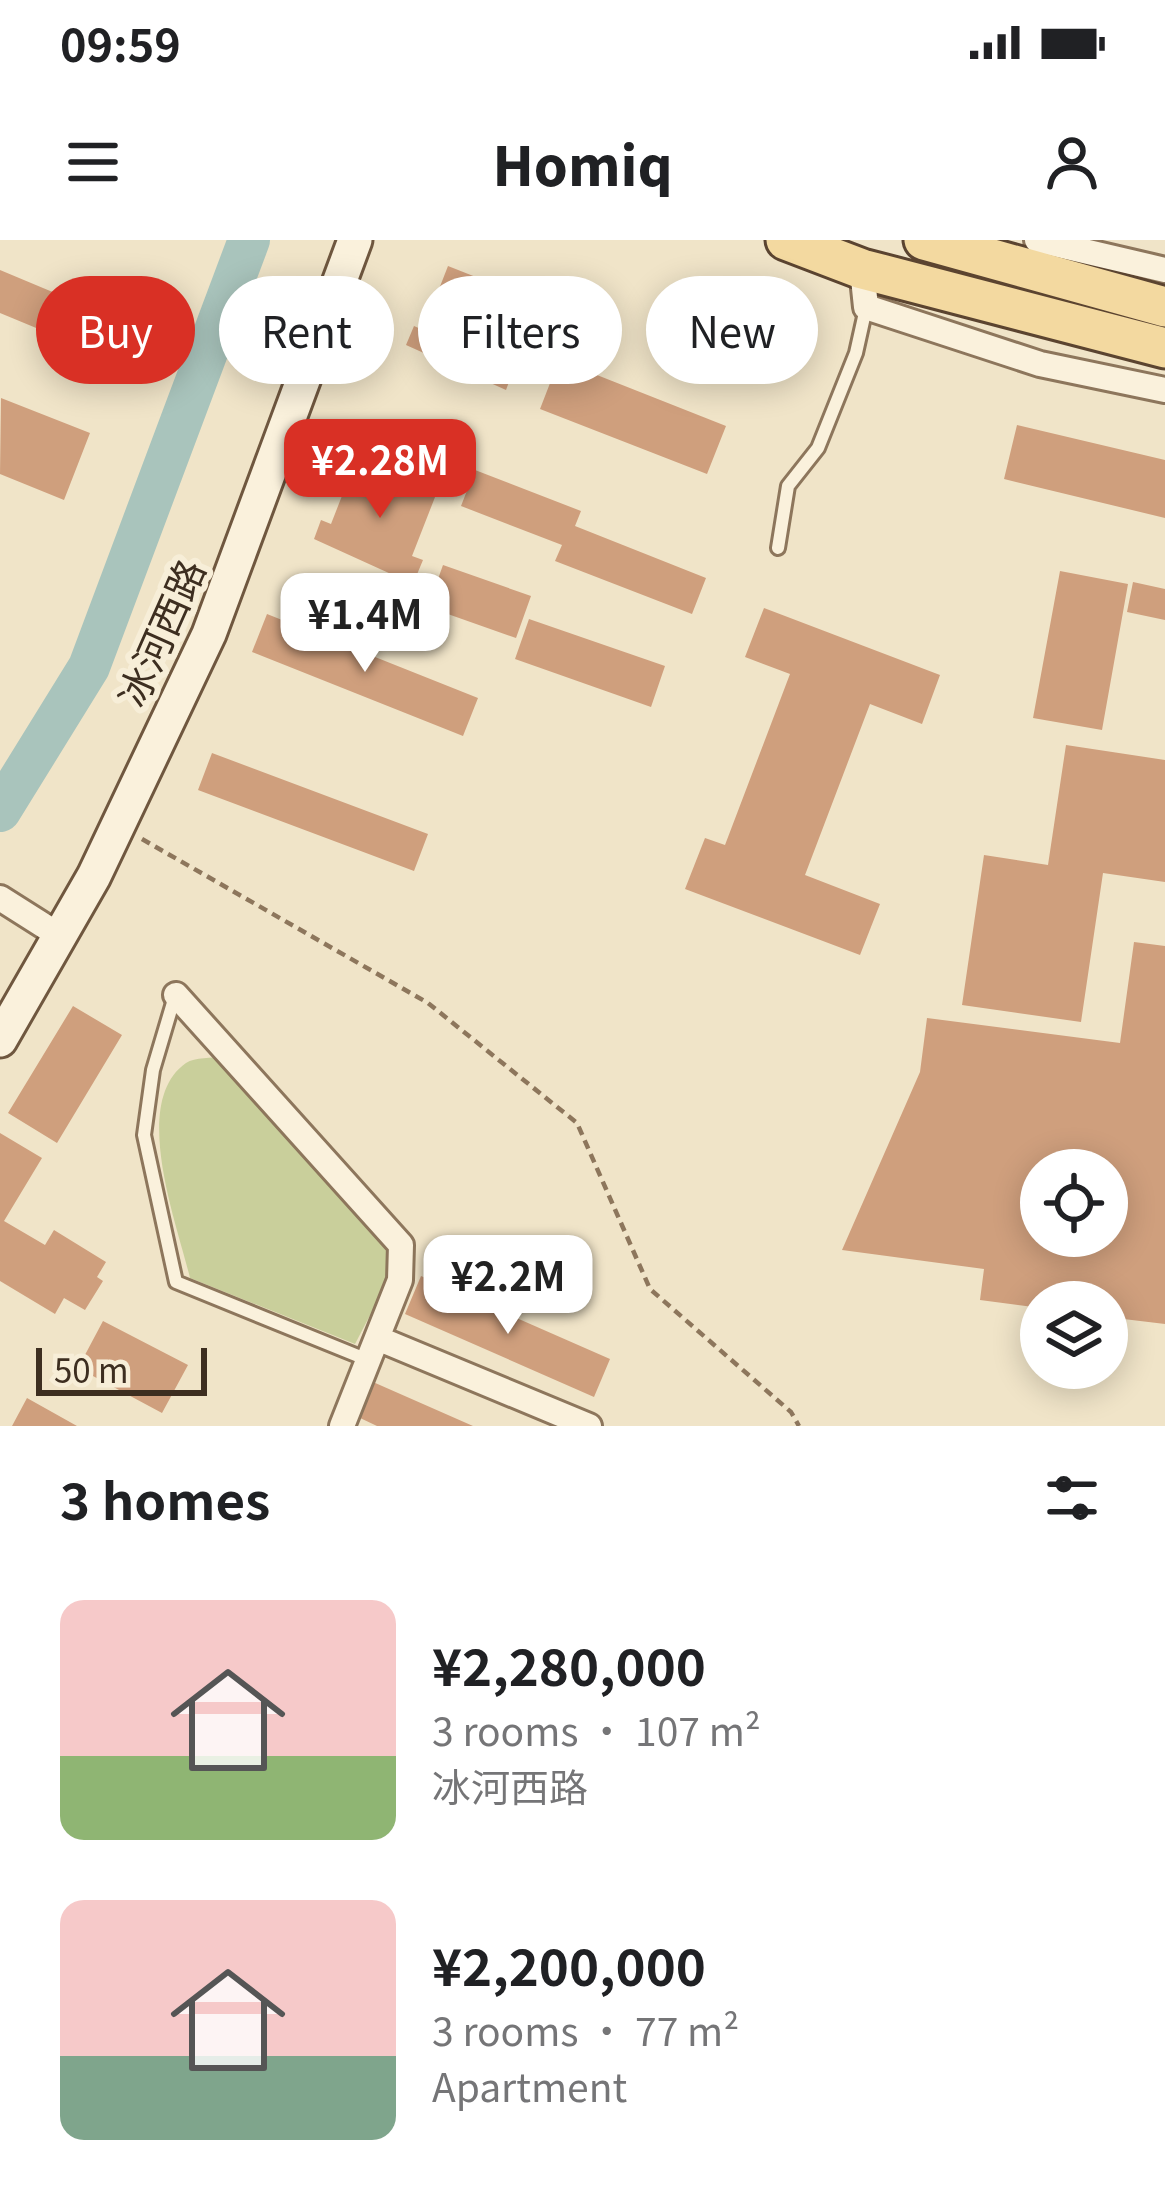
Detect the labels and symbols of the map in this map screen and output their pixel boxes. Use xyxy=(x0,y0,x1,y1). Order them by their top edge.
pin: ¥2.28M xyxy=(282,419,478,521)
street label: 冰河西路 xyxy=(102,549,216,715)
pin: ¥1.4M xyxy=(281,573,449,675)
pin: ¥2.2M xyxy=(424,1235,592,1337)
scale bar xyxy=(36,1342,207,1395)

